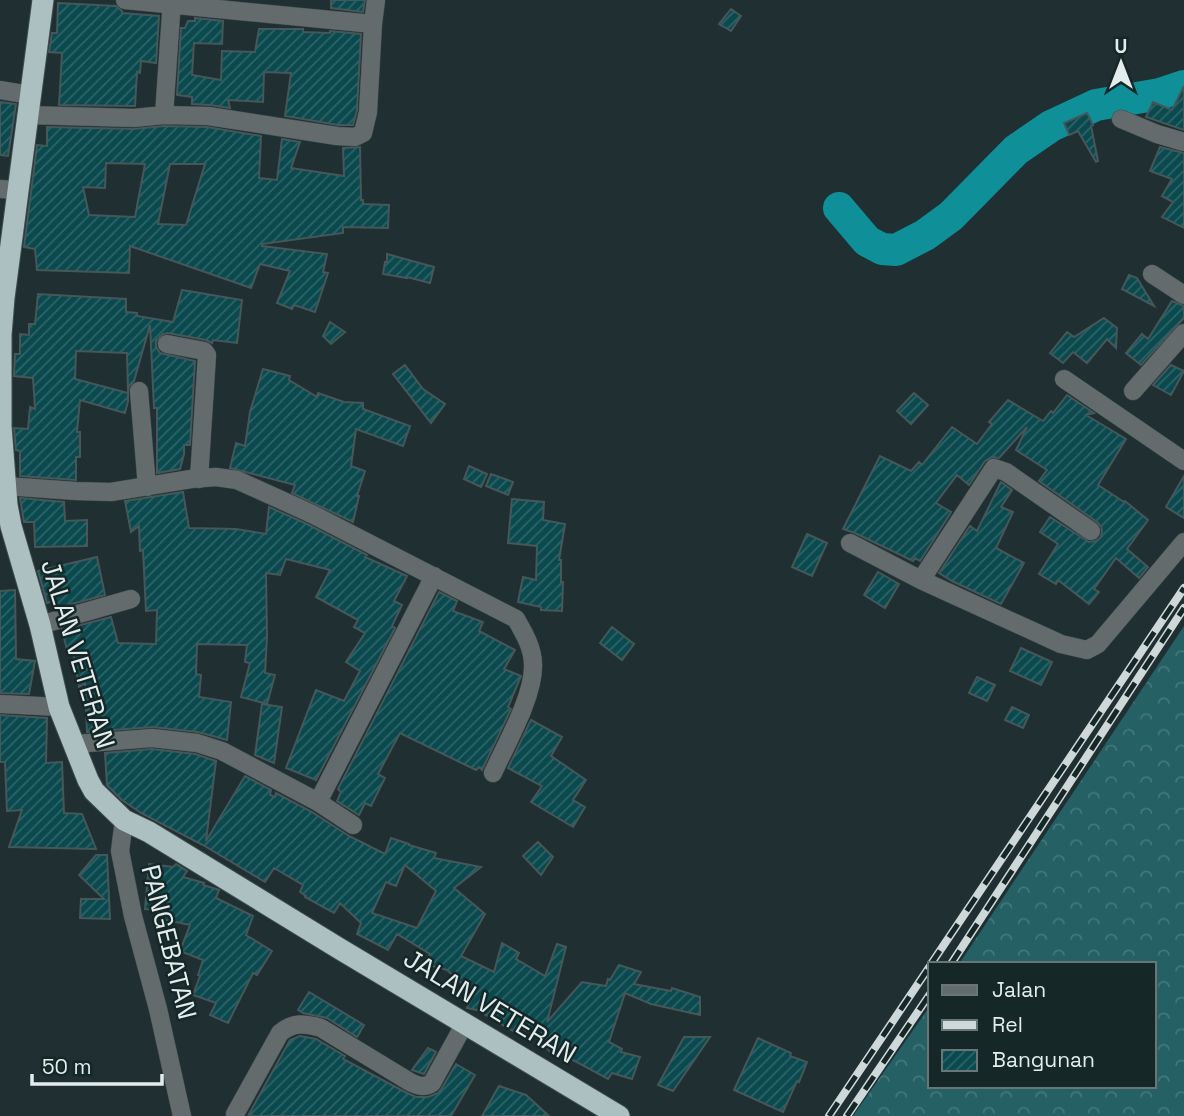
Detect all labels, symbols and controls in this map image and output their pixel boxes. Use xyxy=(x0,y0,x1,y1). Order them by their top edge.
north arrow xyxy=(1086,28,1156,98)
text: U xyxy=(1115,34,1127,59)
street label: JALAN VETERAN xyxy=(33,555,123,753)
street label: PANGEBATAN xyxy=(133,861,205,1023)
street label: JALAN VETERAN xyxy=(397,941,583,1071)
legend xyxy=(928,962,1156,1088)
text: Jalan xyxy=(992,976,1046,1003)
text: Rel xyxy=(992,1011,1023,1038)
scale bar xyxy=(32,1042,161,1086)
text: Bangunan xyxy=(992,1046,1095,1073)
text: 50 m xyxy=(42,1053,92,1080)

